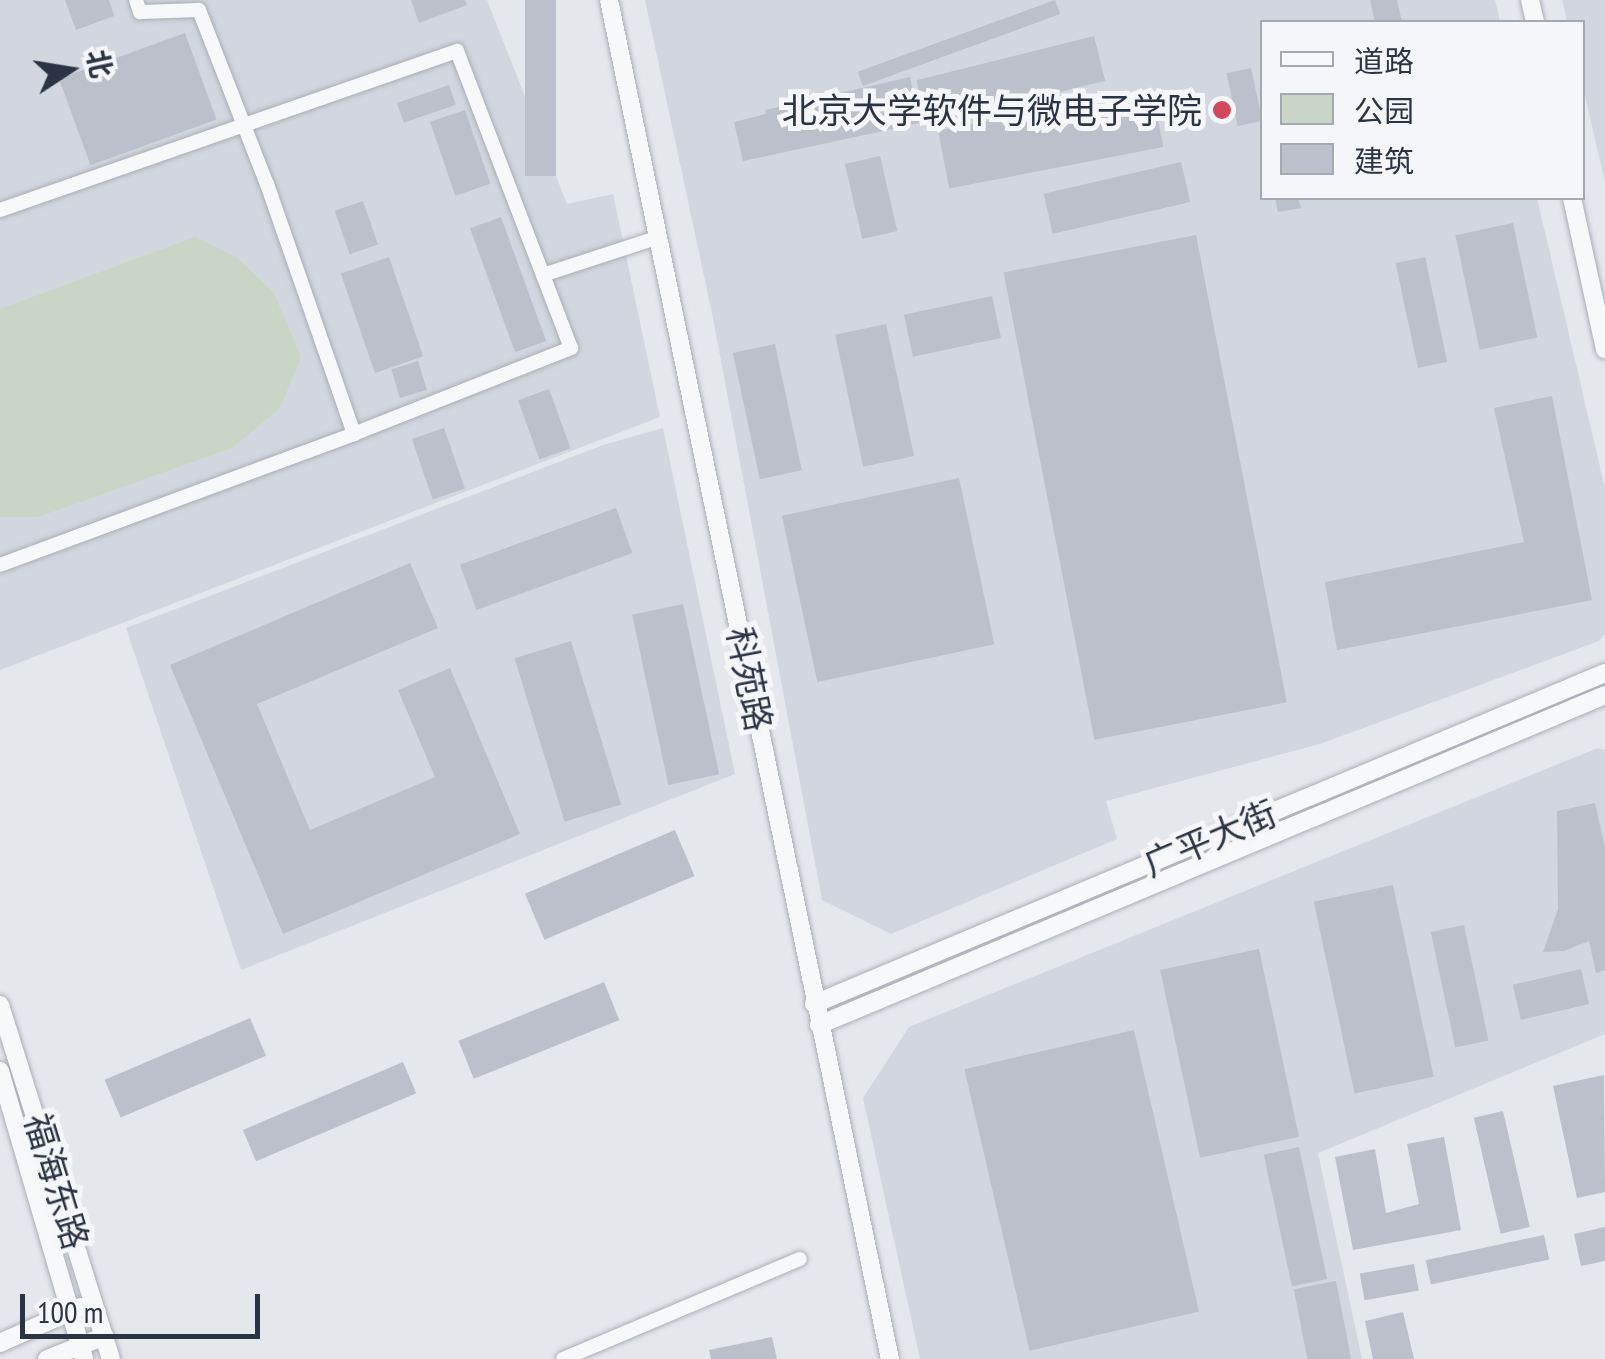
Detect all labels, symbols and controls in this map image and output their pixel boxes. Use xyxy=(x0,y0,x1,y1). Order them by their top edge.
north arrow xyxy=(20,20,120,120)
legend xyxy=(1260,20,1585,200)
text: 道路 xyxy=(1354,41,1414,80)
text: 北 xyxy=(79,46,121,81)
place label: 北京大学软件与微电子学院 xyxy=(782,89,1202,131)
text: 公园 xyxy=(1354,91,1414,130)
marker: 北京大学软件与微电子学院 xyxy=(1211,99,1233,121)
text: 建筑 xyxy=(1354,141,1414,180)
street label: 科苑路 xyxy=(719,623,781,735)
street label: 广平大街 xyxy=(1137,791,1283,885)
street label: 福海东路 xyxy=(16,1108,98,1254)
scale bar xyxy=(25,1274,265,1336)
text: 100 m xyxy=(37,1292,103,1331)

